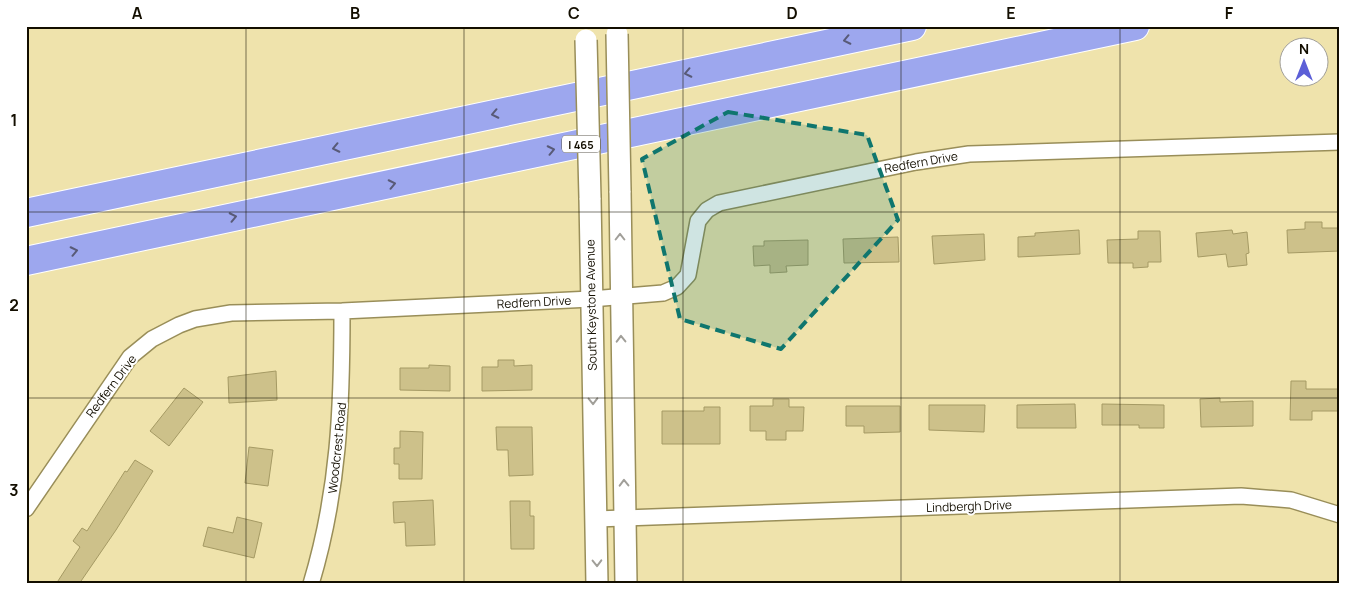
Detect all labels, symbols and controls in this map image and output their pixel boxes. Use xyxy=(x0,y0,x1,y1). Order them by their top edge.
text: A xyxy=(132,2,143,24)
text: B xyxy=(350,2,360,24)
text: C xyxy=(568,2,580,24)
text: D xyxy=(786,2,798,24)
text: E xyxy=(1006,2,1016,24)
text: F xyxy=(1225,2,1234,24)
one-way arrow xyxy=(843,34,852,45)
north arrow xyxy=(1278,38,1328,88)
text: N xyxy=(1299,39,1309,58)
one-way arrow xyxy=(684,67,693,78)
one-way arrow xyxy=(490,108,499,119)
text: 1 xyxy=(10,109,18,131)
road number: I 465 xyxy=(562,136,600,152)
one-way arrow xyxy=(331,142,340,152)
one-way arrow xyxy=(547,145,555,156)
street label: Redfern Drive xyxy=(883,147,959,177)
one-way arrow xyxy=(388,179,396,190)
one-way arrow xyxy=(229,212,237,223)
one-way arrow xyxy=(615,233,625,240)
street label: South Keystone Avenue xyxy=(581,239,601,371)
one-way arrow xyxy=(70,246,78,256)
street label: Redfern Drive xyxy=(496,292,572,312)
text: 2 xyxy=(9,294,19,316)
one-way arrow xyxy=(616,335,626,342)
street label: Redfern Drive xyxy=(82,351,140,421)
one-way arrow xyxy=(588,397,598,405)
street label: Woodcrest Road xyxy=(324,402,350,494)
one-way arrow xyxy=(619,478,629,486)
text: 3 xyxy=(9,479,19,501)
street label: Lindbergh Drive xyxy=(926,496,1012,516)
one-way arrow xyxy=(591,559,602,567)

